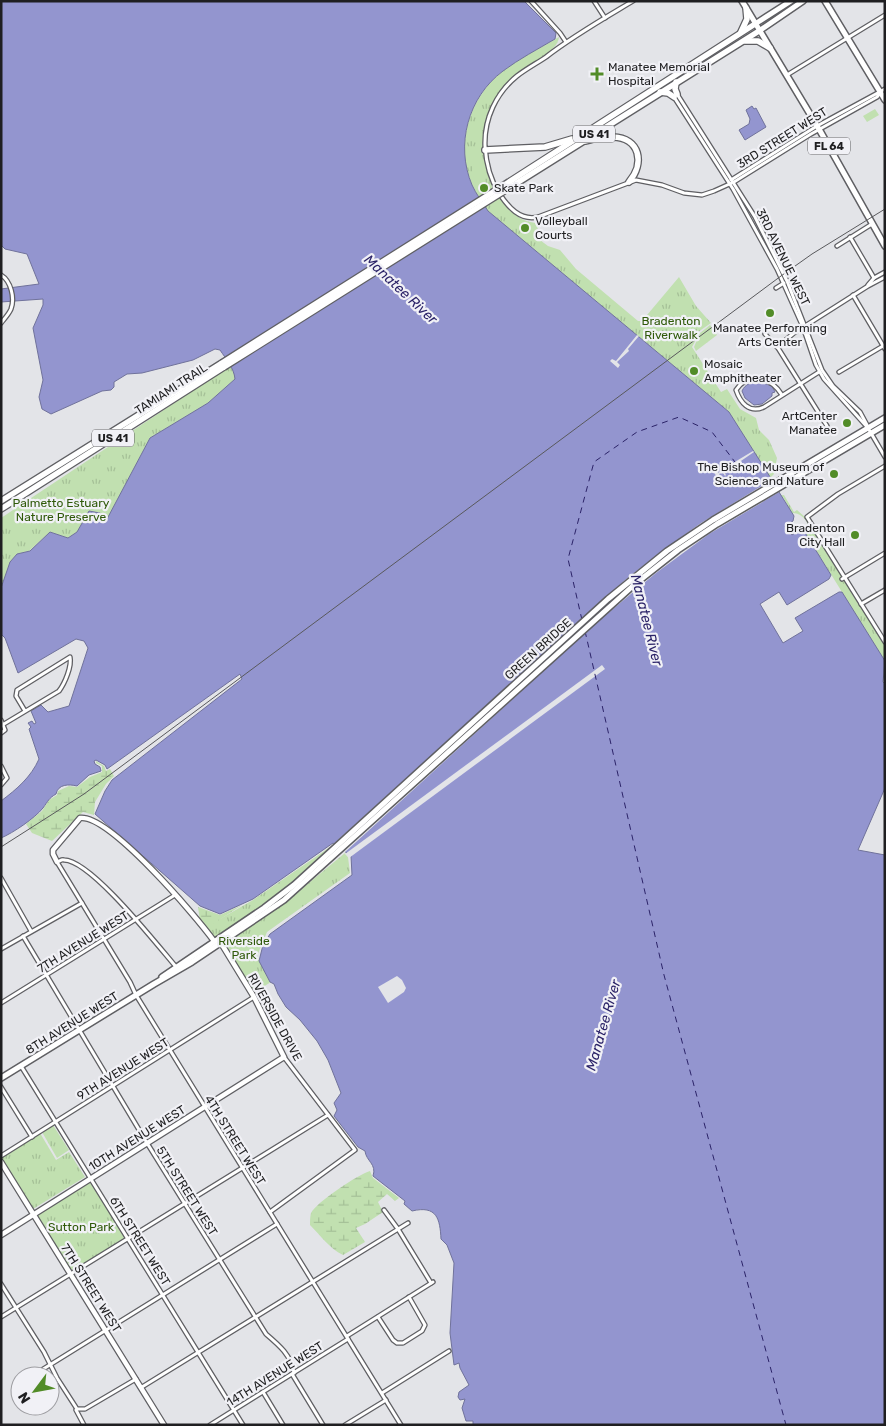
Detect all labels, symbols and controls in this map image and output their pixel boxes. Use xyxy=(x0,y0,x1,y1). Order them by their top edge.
place label: Manatee Memorial Hospital xyxy=(608,60,710,88)
marker: Manatee Memorial Hospital xyxy=(590,67,604,81)
street label: 3RD STREET WEST xyxy=(734,105,830,171)
road number: US 41 xyxy=(573,126,615,142)
road number: FL 64 xyxy=(808,138,850,154)
place label: Skate Park xyxy=(494,181,554,195)
marker: Skate Park xyxy=(478,182,490,194)
street label: 3RD AVENUE WEST xyxy=(753,206,813,308)
place label: Volleyball Courts xyxy=(535,214,588,242)
marker: Volleyball Courts xyxy=(519,222,531,234)
water label: Manatee River xyxy=(361,251,441,328)
marker: Manatee Performing Arts Center xyxy=(764,307,776,319)
park label: Bradenton Riverwalk xyxy=(642,314,701,342)
place label: Manatee Performing Arts Center xyxy=(713,321,827,349)
place label: Mosaic Amphitheater xyxy=(704,357,782,385)
street label: TAMIAMI TRAIL xyxy=(132,360,210,418)
marker: Mosaic Amphitheater xyxy=(688,365,700,377)
place label: ArtCenter Manatee xyxy=(782,409,837,437)
marker: ArtCenter Manatee xyxy=(841,417,853,429)
road number: US 41 xyxy=(92,429,134,446)
place label: The Bishop Museum of Science and Nature xyxy=(697,460,824,488)
marker: The Bishop Museum of Science and Nature xyxy=(828,468,840,480)
park label: Palmetto Estuary Nature Preserve xyxy=(13,496,110,524)
place label: Bradenton City Hall xyxy=(786,521,845,549)
marker: Bradenton City Hall xyxy=(849,529,861,541)
water label: Manatee River xyxy=(627,573,666,668)
street label: GREEN BRIDGE xyxy=(502,615,574,683)
street label: 7TH AVENUE WEST xyxy=(35,908,131,976)
park label: Riverside Park xyxy=(218,934,270,962)
street label: RIVERSIDE DRIVE xyxy=(245,971,305,1063)
water label: Manatee River xyxy=(582,977,625,1073)
street label: 8TH AVENUE WEST xyxy=(23,989,121,1057)
street label: 9TH AVENUE WEST xyxy=(74,1035,172,1103)
street label: 4TH STREET WEST xyxy=(202,1093,268,1187)
street label: 10TH AVENUE WEST xyxy=(86,1103,188,1173)
street label: 5TH STREET WEST xyxy=(154,1144,220,1238)
street label: 6TH STREET WEST xyxy=(107,1194,173,1288)
park label: Sutton Park xyxy=(48,1220,115,1234)
street label: 7TH STREET WEST xyxy=(58,1241,124,1335)
street label: 14TH AVENUE WEST xyxy=(224,1339,326,1409)
north arrow xyxy=(10,1366,60,1416)
text: N xyxy=(15,1389,34,1406)

